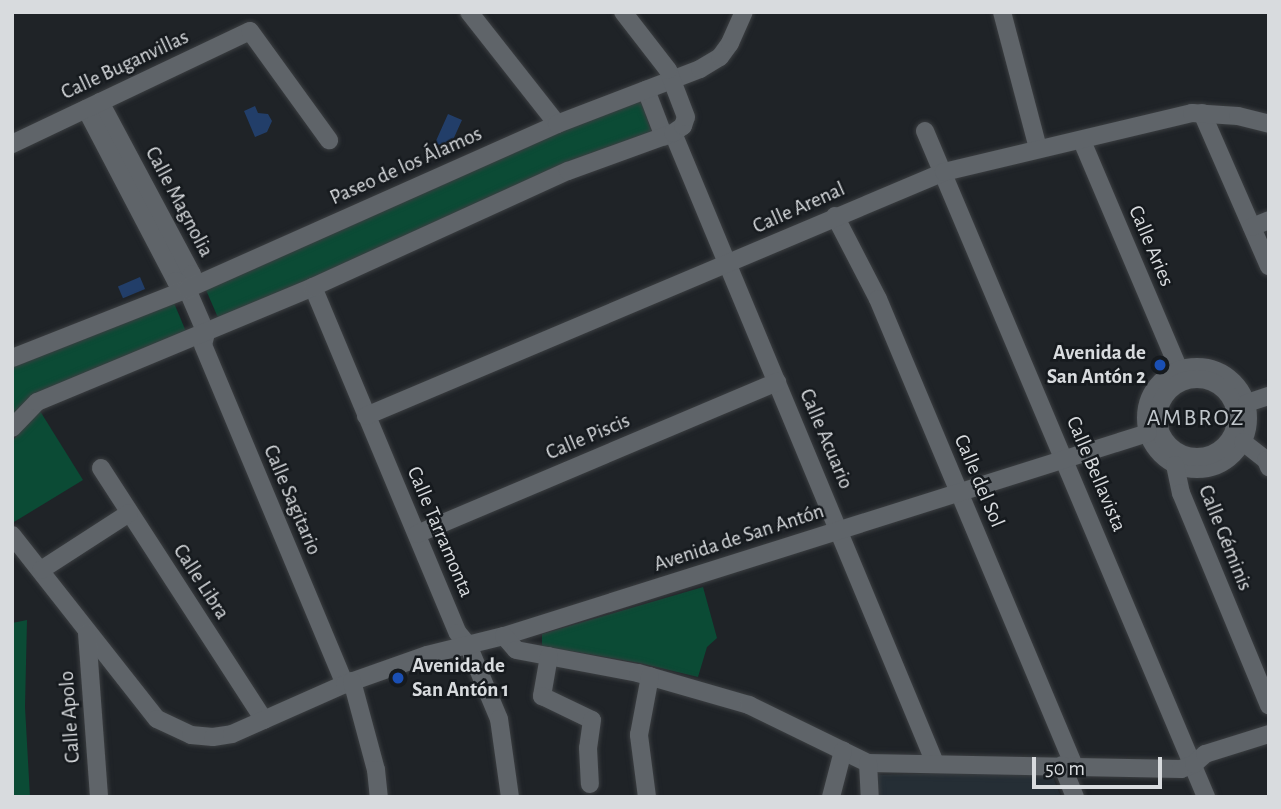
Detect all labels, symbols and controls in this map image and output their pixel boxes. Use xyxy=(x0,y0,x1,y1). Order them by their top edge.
street label: Calle Buganvillas xyxy=(57,24,193,106)
street label: Paseo de los Álamos xyxy=(326,121,486,211)
street label: Calle Magnolia xyxy=(139,142,219,262)
street label: Calle Arenal xyxy=(749,177,849,239)
street label: Calle Aries xyxy=(1123,202,1179,290)
place label: Avenida de San Antón 2 xyxy=(1047,340,1146,390)
marker: Avenida de San Antón 2 xyxy=(1152,357,1168,373)
street label: Calle Acuario xyxy=(794,385,858,493)
district label: AMBROZ xyxy=(1147,405,1245,433)
street label: Calle Piscis xyxy=(542,408,634,466)
street label: Calle Bellavista xyxy=(1060,413,1132,535)
street label: Calle del Sol xyxy=(948,431,1010,531)
street label: Calle Sagitario xyxy=(258,441,326,559)
street label: Calle Tarramonta xyxy=(401,463,479,601)
street label: Calle Géminis xyxy=(1192,482,1258,594)
street label: Avenida de San Antón xyxy=(651,499,827,577)
street label: Calle Libra xyxy=(167,540,235,624)
place label: Avenida de San Antón 1 xyxy=(412,653,509,703)
street label: Calle Apolo xyxy=(54,670,86,764)
marker: Avenida de San Antón 1 xyxy=(390,670,406,686)
scale bar xyxy=(1036,742,1166,786)
text: 50 m xyxy=(1045,758,1085,779)

